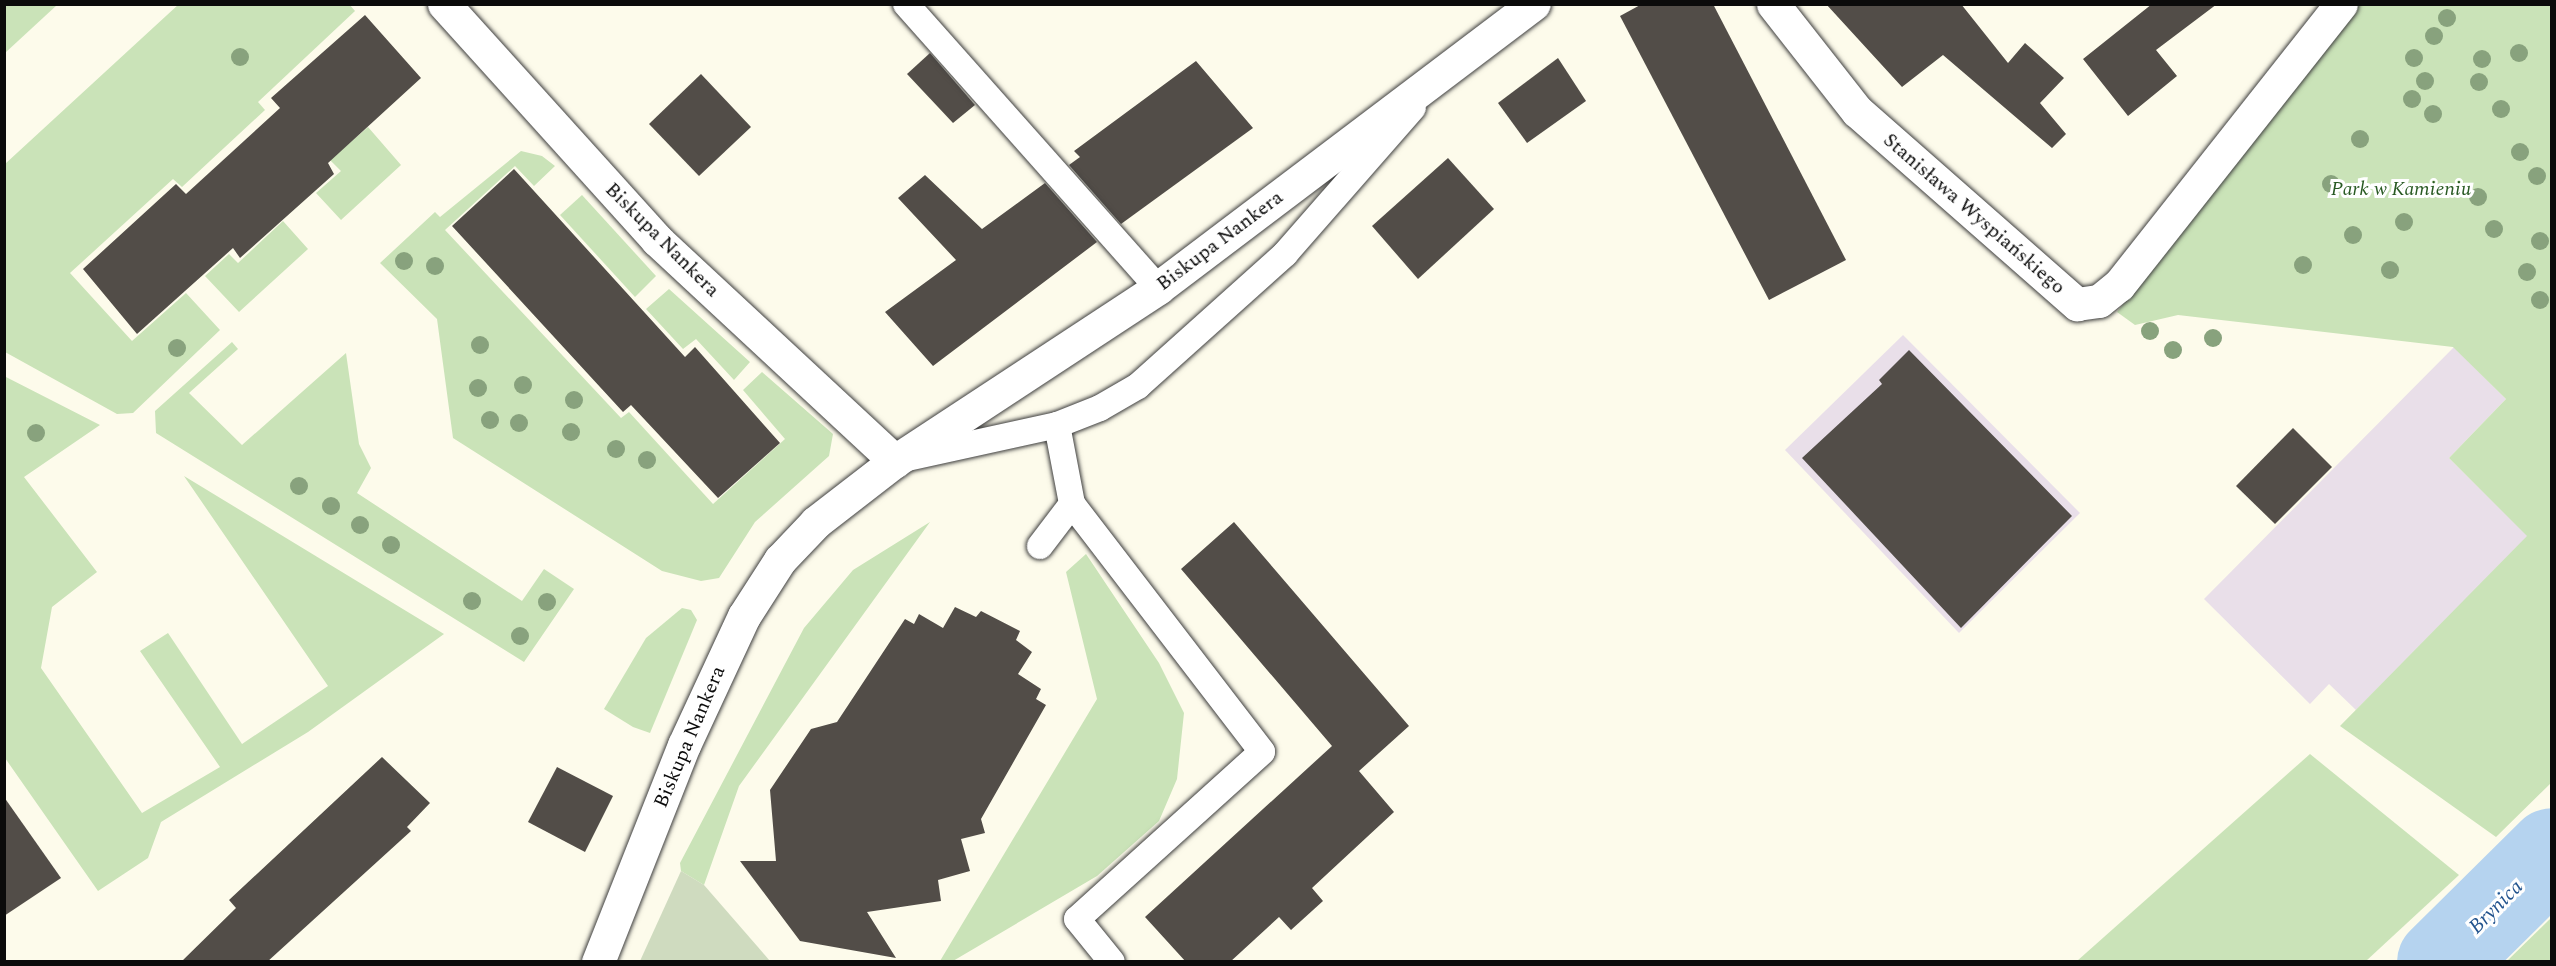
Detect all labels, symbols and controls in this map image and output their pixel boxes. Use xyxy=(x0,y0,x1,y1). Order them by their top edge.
street label: Stanisława Wyspiańskiego xyxy=(1878,128,2070,300)
park label: Park w Kamieniu xyxy=(2331,177,2471,201)
street label: Biskupa Nankera xyxy=(600,178,724,302)
street label: Biskupa Nankera xyxy=(1152,186,1288,296)
street label: Biskupa Nankera xyxy=(649,662,731,812)
water label: Brynica xyxy=(2464,875,2528,939)

